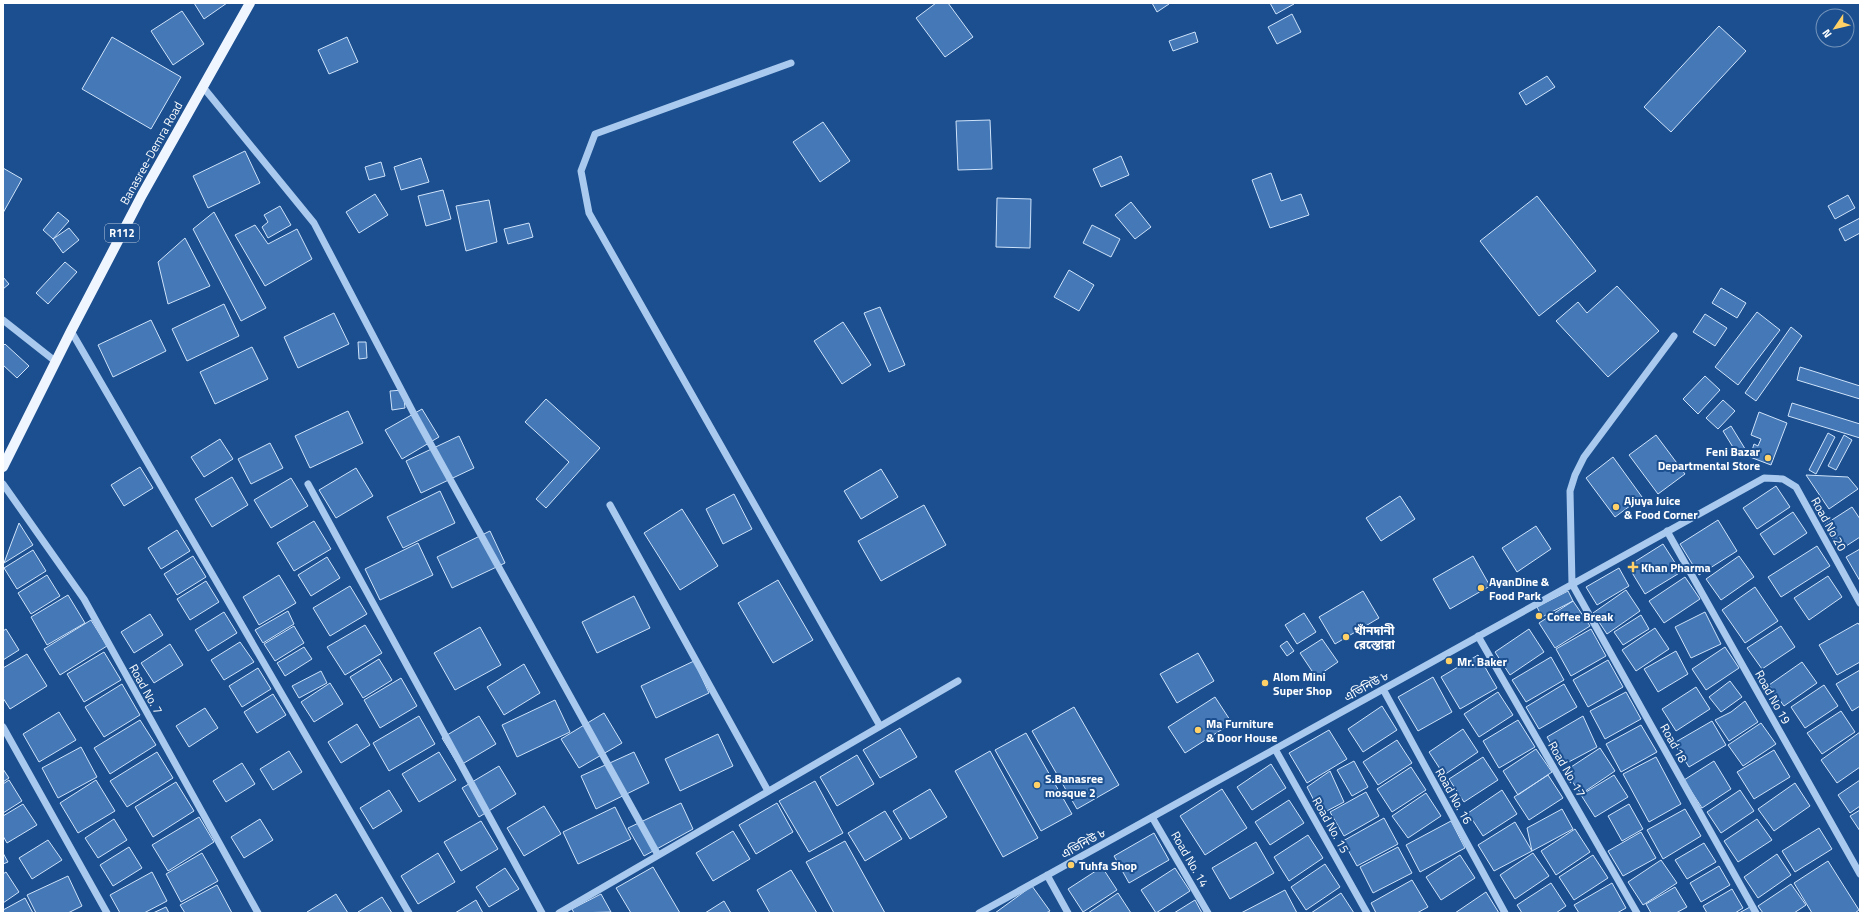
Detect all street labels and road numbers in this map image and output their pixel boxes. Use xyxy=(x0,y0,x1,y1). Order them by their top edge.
street label: Banasree-Demra Road xyxy=(115,98,187,208)
road number: R112 xyxy=(105,224,139,242)
street label: Road No 20 xyxy=(1806,494,1852,555)
street label: Road No. 7 xyxy=(124,660,168,718)
street label: এভিনিউ ৮ xyxy=(1340,666,1392,706)
street label: Road No 19 xyxy=(1750,667,1796,728)
street label: Road 18 xyxy=(1655,720,1693,766)
street label: Road No. 17 xyxy=(1543,738,1591,800)
street label: Road No. 16 xyxy=(1431,764,1477,828)
street label: Road No. 15 xyxy=(1308,793,1354,857)
street label: এভিনিউ ৮ xyxy=(1057,823,1109,863)
street label: Road No. 14 xyxy=(1166,828,1214,891)

